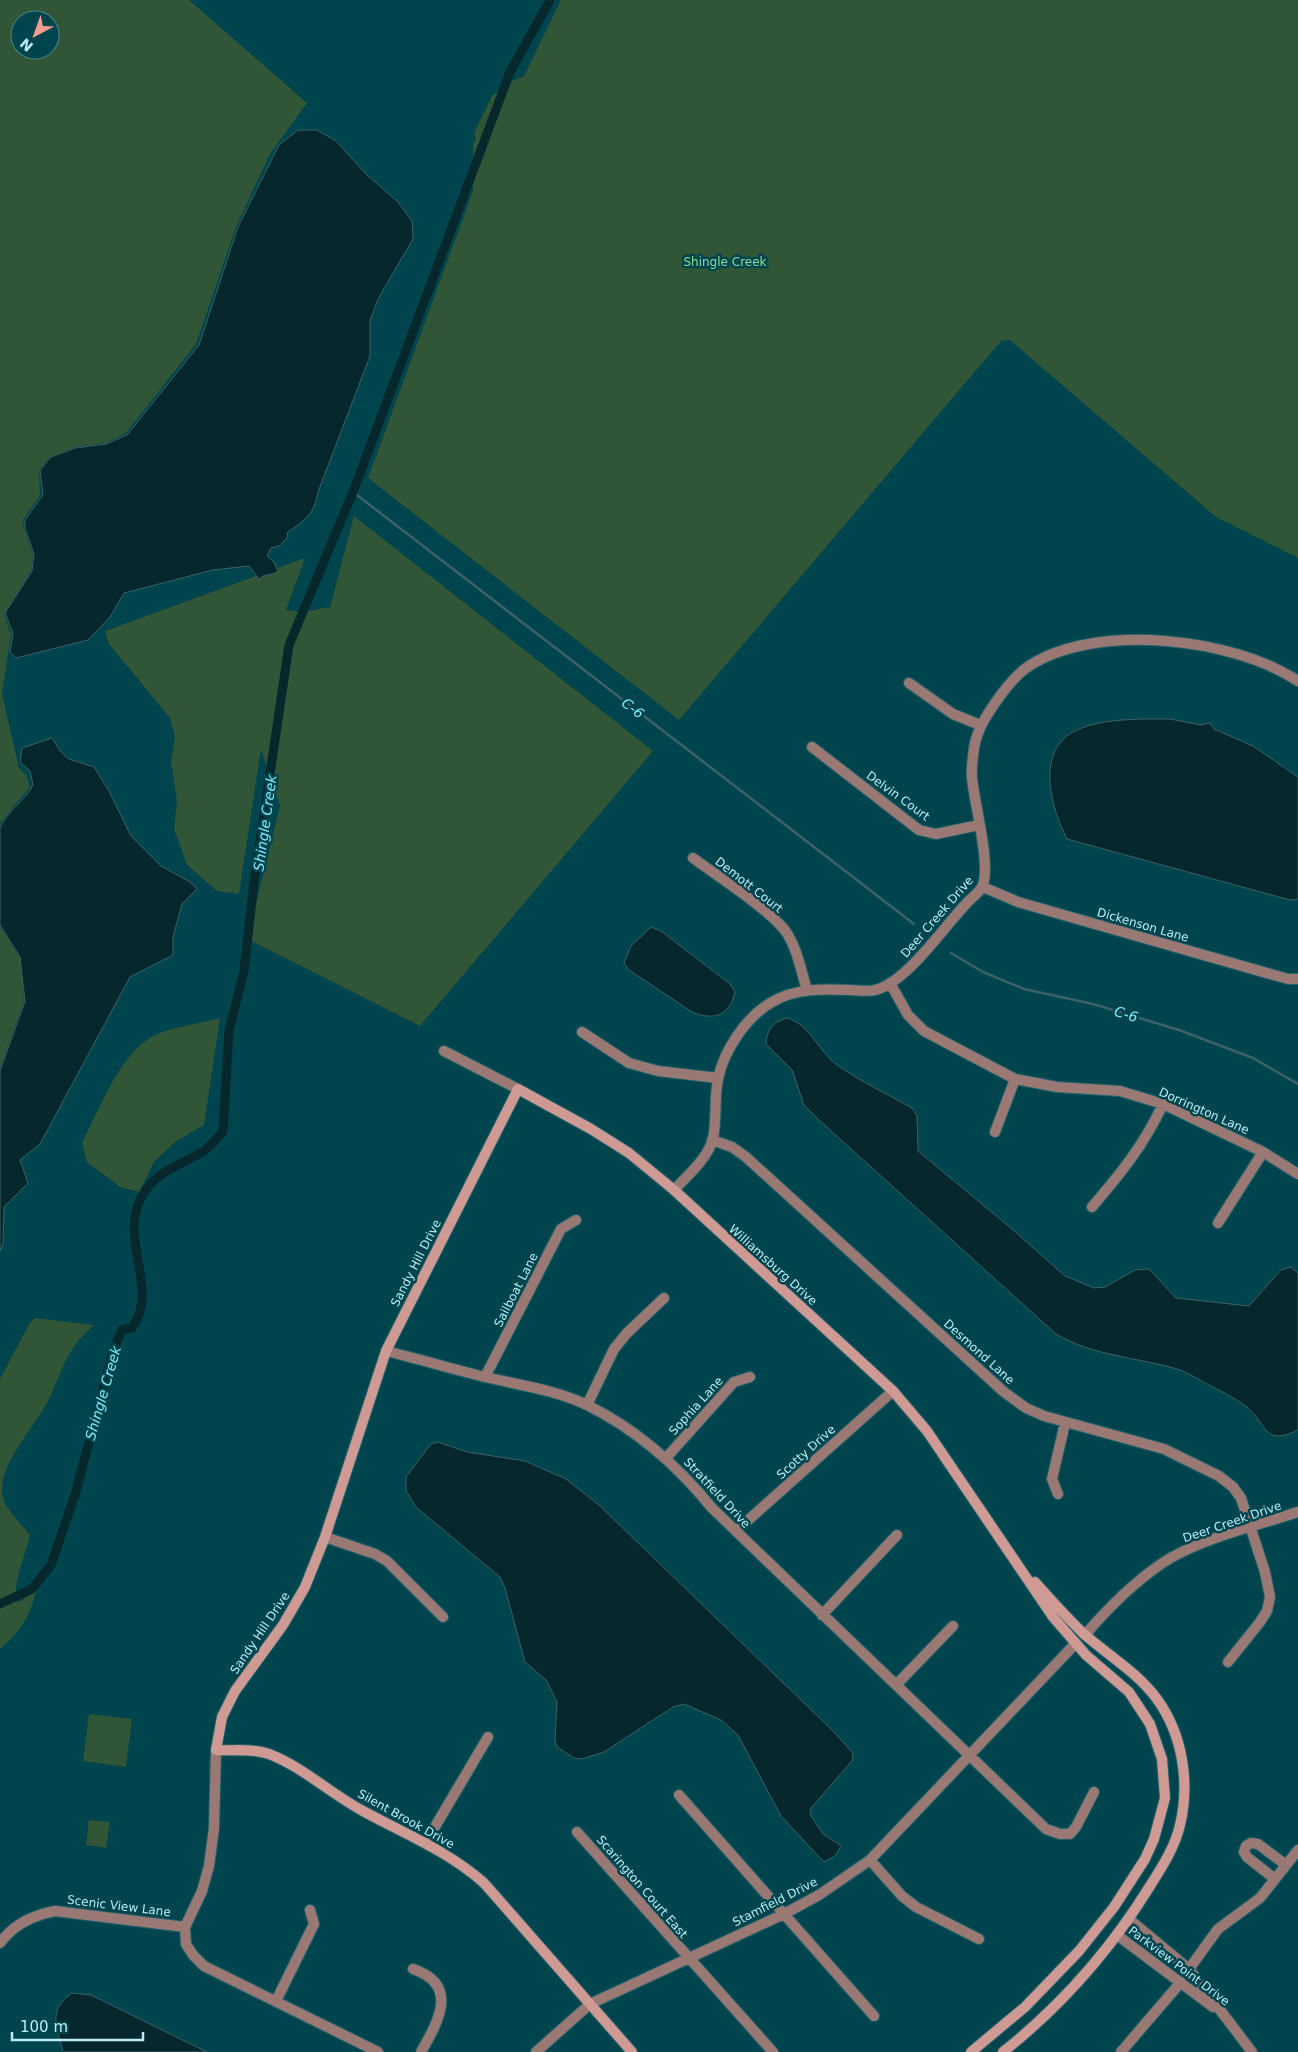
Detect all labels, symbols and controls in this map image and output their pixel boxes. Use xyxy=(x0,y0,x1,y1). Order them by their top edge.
north arrow xyxy=(10,10,60,60)
text: N xyxy=(17,35,36,55)
park label: Shingle Creek xyxy=(683,255,767,269)
water label: C-6 xyxy=(619,694,647,722)
street label: Delvin Court xyxy=(864,768,933,824)
water label: Shingle Creek xyxy=(250,773,280,872)
street label: Demott Court xyxy=(712,854,786,916)
street label: Deer Creek Drive xyxy=(898,873,976,961)
street label: Dickenson Lane xyxy=(1096,905,1190,945)
water label: C-6 xyxy=(1112,1003,1140,1025)
street label: Dorrington Lane xyxy=(1157,1085,1251,1137)
street label: Sandy Hill Drive xyxy=(388,1217,444,1309)
street label: Williamsburg Drive xyxy=(726,1222,820,1308)
street label: Sailboat Lane xyxy=(491,1251,541,1329)
street label: Desmond Lane xyxy=(941,1317,1017,1387)
water label: Shingle Creek xyxy=(82,1343,124,1442)
street label: Sophia Lane xyxy=(666,1374,726,1438)
street label: Scotty Drive xyxy=(774,1422,838,1482)
street label: Stratfield Drive xyxy=(681,1455,753,1531)
street label: Deer Creek Drive xyxy=(1181,1499,1283,1545)
street label: Sandy Hill Drive xyxy=(227,1589,293,1677)
street label: Silent Brook Drive xyxy=(355,1787,457,1851)
street label: Scarington Court East xyxy=(594,1833,691,1941)
street label: Stamfield Drive xyxy=(730,1875,820,1929)
street label: Scenic View Lane xyxy=(66,1893,172,1919)
street label: Parkview Point Drive xyxy=(1126,1923,1232,2009)
scale bar xyxy=(12,2010,144,2042)
text: 100 m xyxy=(20,2018,68,2036)

